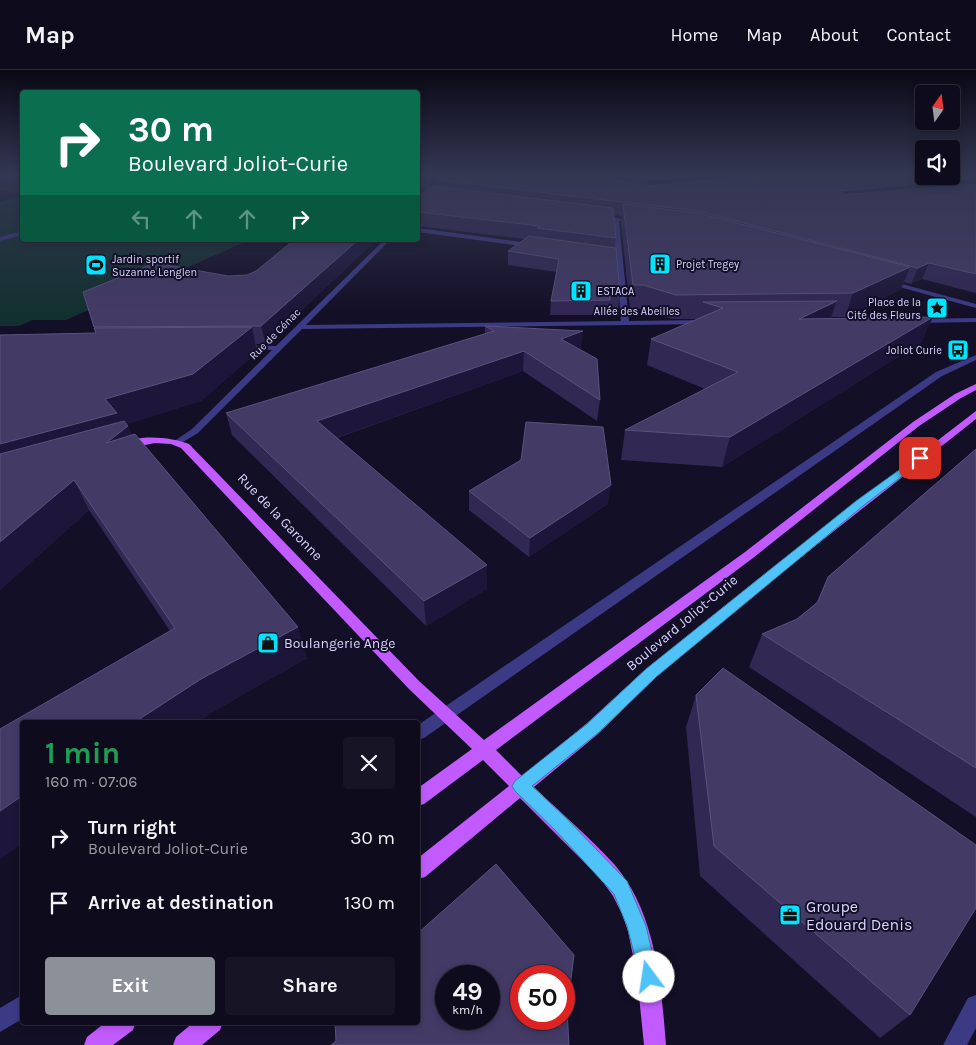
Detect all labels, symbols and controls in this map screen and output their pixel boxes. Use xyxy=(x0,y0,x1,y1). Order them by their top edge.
text: Map xyxy=(25,21,75,49)
text: Home xyxy=(670,24,718,46)
text: Map xyxy=(746,24,782,46)
text: About xyxy=(810,24,859,46)
text: Contact xyxy=(887,24,951,46)
north arrow xyxy=(915,85,960,130)
map controls xyxy=(915,85,960,185)
text: 30 m xyxy=(128,109,214,150)
icon: right xyxy=(45,110,110,175)
button: sound xyxy=(915,140,960,185)
text: Boulevard Joliot-Curie xyxy=(128,151,348,177)
icon: left xyxy=(127,205,155,233)
icon: ahead xyxy=(180,205,208,233)
icon: ahead xyxy=(233,205,261,233)
icon: right xyxy=(286,205,314,233)
building icon: Projet Tregey xyxy=(648,252,672,276)
sports icon: Jardin sportif Suzanne Lenglen xyxy=(84,253,108,277)
place label: Jardin sportif Suzanne Lenglen xyxy=(112,253,197,279)
place label: Projet Tregey xyxy=(676,258,739,271)
building icon: ESTACA xyxy=(569,279,593,303)
place label: ESTACA xyxy=(597,285,635,298)
place label: Place de la Cité des Fleurs xyxy=(847,296,921,322)
place icon: Place de la Cité des Fleurs xyxy=(925,296,949,320)
street label: Rue de Cénac xyxy=(247,305,304,362)
street label: Allée des Abeilles xyxy=(594,305,680,318)
bus stop icon: Joliot Curie xyxy=(946,338,970,362)
place label: Joliot Curie xyxy=(886,344,942,357)
pin xyxy=(899,437,941,479)
icon: arrive xyxy=(906,444,934,472)
street label: Rue de la Garonne xyxy=(234,470,326,564)
street label: Boulevard Joliot-Curie xyxy=(623,571,741,675)
shop icon: Boulangerie Ange xyxy=(256,631,280,655)
place label: Boulangerie Ange xyxy=(284,635,395,652)
text: 1 min xyxy=(45,735,120,771)
button: close xyxy=(343,737,395,789)
text: 160 m · 07:06 xyxy=(45,772,138,791)
text: Turn right xyxy=(88,817,177,839)
icon: right xyxy=(45,824,73,852)
text: 30 m xyxy=(350,827,395,849)
text: Boulevard Joliot-Curie xyxy=(88,839,248,858)
icon: arrive xyxy=(45,889,73,917)
text: Arrive at destination xyxy=(88,892,274,914)
text: 130 m xyxy=(344,892,395,914)
place label: Groupe Edouard Denis xyxy=(806,897,912,934)
office icon: Groupe Edouard Denis xyxy=(778,903,802,927)
position arrow xyxy=(622,950,674,1002)
button: Exit xyxy=(45,957,215,1015)
button: Share xyxy=(225,957,395,1015)
speed limit sign: 50 xyxy=(510,965,575,1030)
text: 49 xyxy=(452,977,483,1006)
text: km/h xyxy=(452,1003,483,1017)

